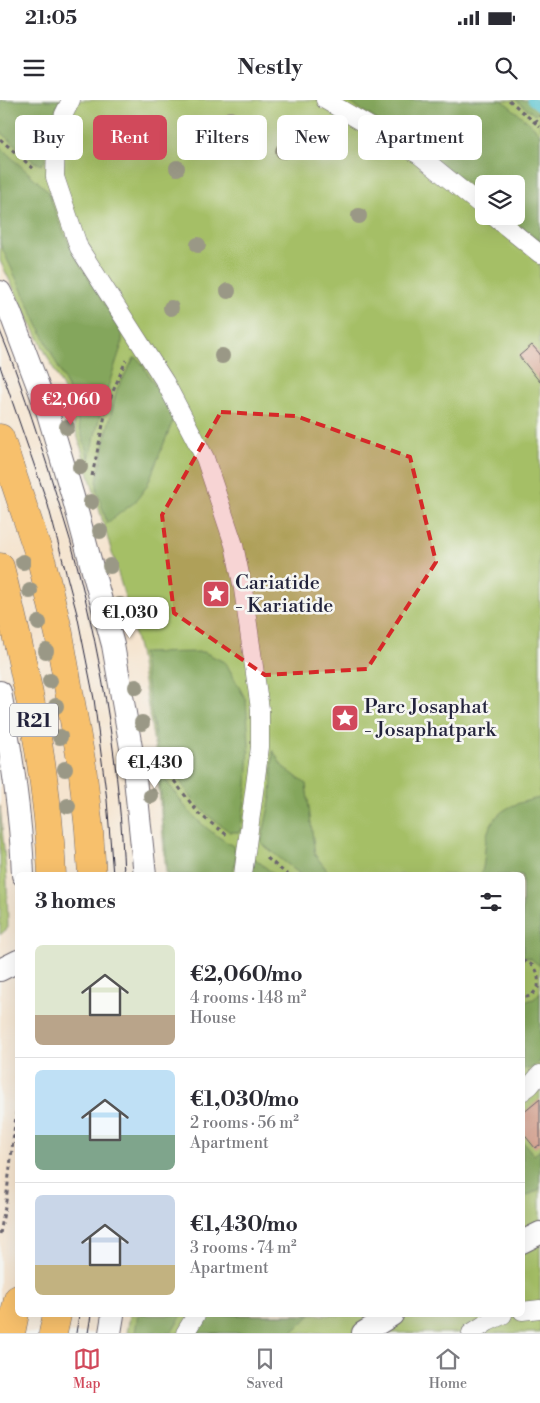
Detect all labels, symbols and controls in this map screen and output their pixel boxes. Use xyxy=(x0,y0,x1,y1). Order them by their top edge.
text: 21:05 xyxy=(25,6,77,30)
icon: menu xyxy=(20,54,48,82)
text: Nestly xyxy=(237,54,303,81)
icon: search xyxy=(492,54,520,82)
chip: Buy xyxy=(15,115,83,160)
chip: Rent xyxy=(93,115,167,160)
chip: Filters xyxy=(177,115,267,160)
chip: New xyxy=(277,115,348,160)
chip: Apartment xyxy=(358,115,482,160)
map controls xyxy=(475,175,525,225)
button: layers xyxy=(475,175,525,225)
pin: €2,060 xyxy=(30,384,112,426)
text: €2,060 xyxy=(42,390,100,410)
place label: Cariatide - Kariatide xyxy=(235,571,333,619)
place icon: Cariatide - Kariatide xyxy=(201,579,231,609)
pin: €1,030 xyxy=(89,596,171,639)
text: €1,030 xyxy=(102,603,158,623)
place label: Parc Josaphat - Josaphatpark xyxy=(364,695,497,743)
place icon: Parc Josaphat - Josaphatpark xyxy=(330,703,360,733)
road number: R21 xyxy=(10,704,58,736)
pin: €1,430 xyxy=(114,746,196,789)
text: €1,430 xyxy=(127,753,183,773)
icon: filters xyxy=(477,888,505,916)
text: 3 homes xyxy=(35,889,116,915)
text: €2,060/mo xyxy=(190,962,303,988)
icon: home xyxy=(75,965,135,1025)
text: 4 rooms · 148 m² xyxy=(190,988,306,1008)
text: House xyxy=(190,1008,236,1028)
text: €1,030/mo xyxy=(190,1087,299,1113)
icon: home xyxy=(75,1090,135,1150)
text: 2 rooms · 56 m² xyxy=(190,1113,299,1133)
text: Apartment xyxy=(190,1133,269,1153)
text: €1,430/mo xyxy=(190,1212,298,1238)
icon: home xyxy=(75,1215,135,1275)
text: 3 rooms · 74 m² xyxy=(190,1238,297,1258)
text: Apartment xyxy=(190,1258,269,1278)
tab: Map xyxy=(73,1345,101,1393)
tab: Saved xyxy=(246,1345,283,1393)
tab: Home xyxy=(429,1345,467,1393)

